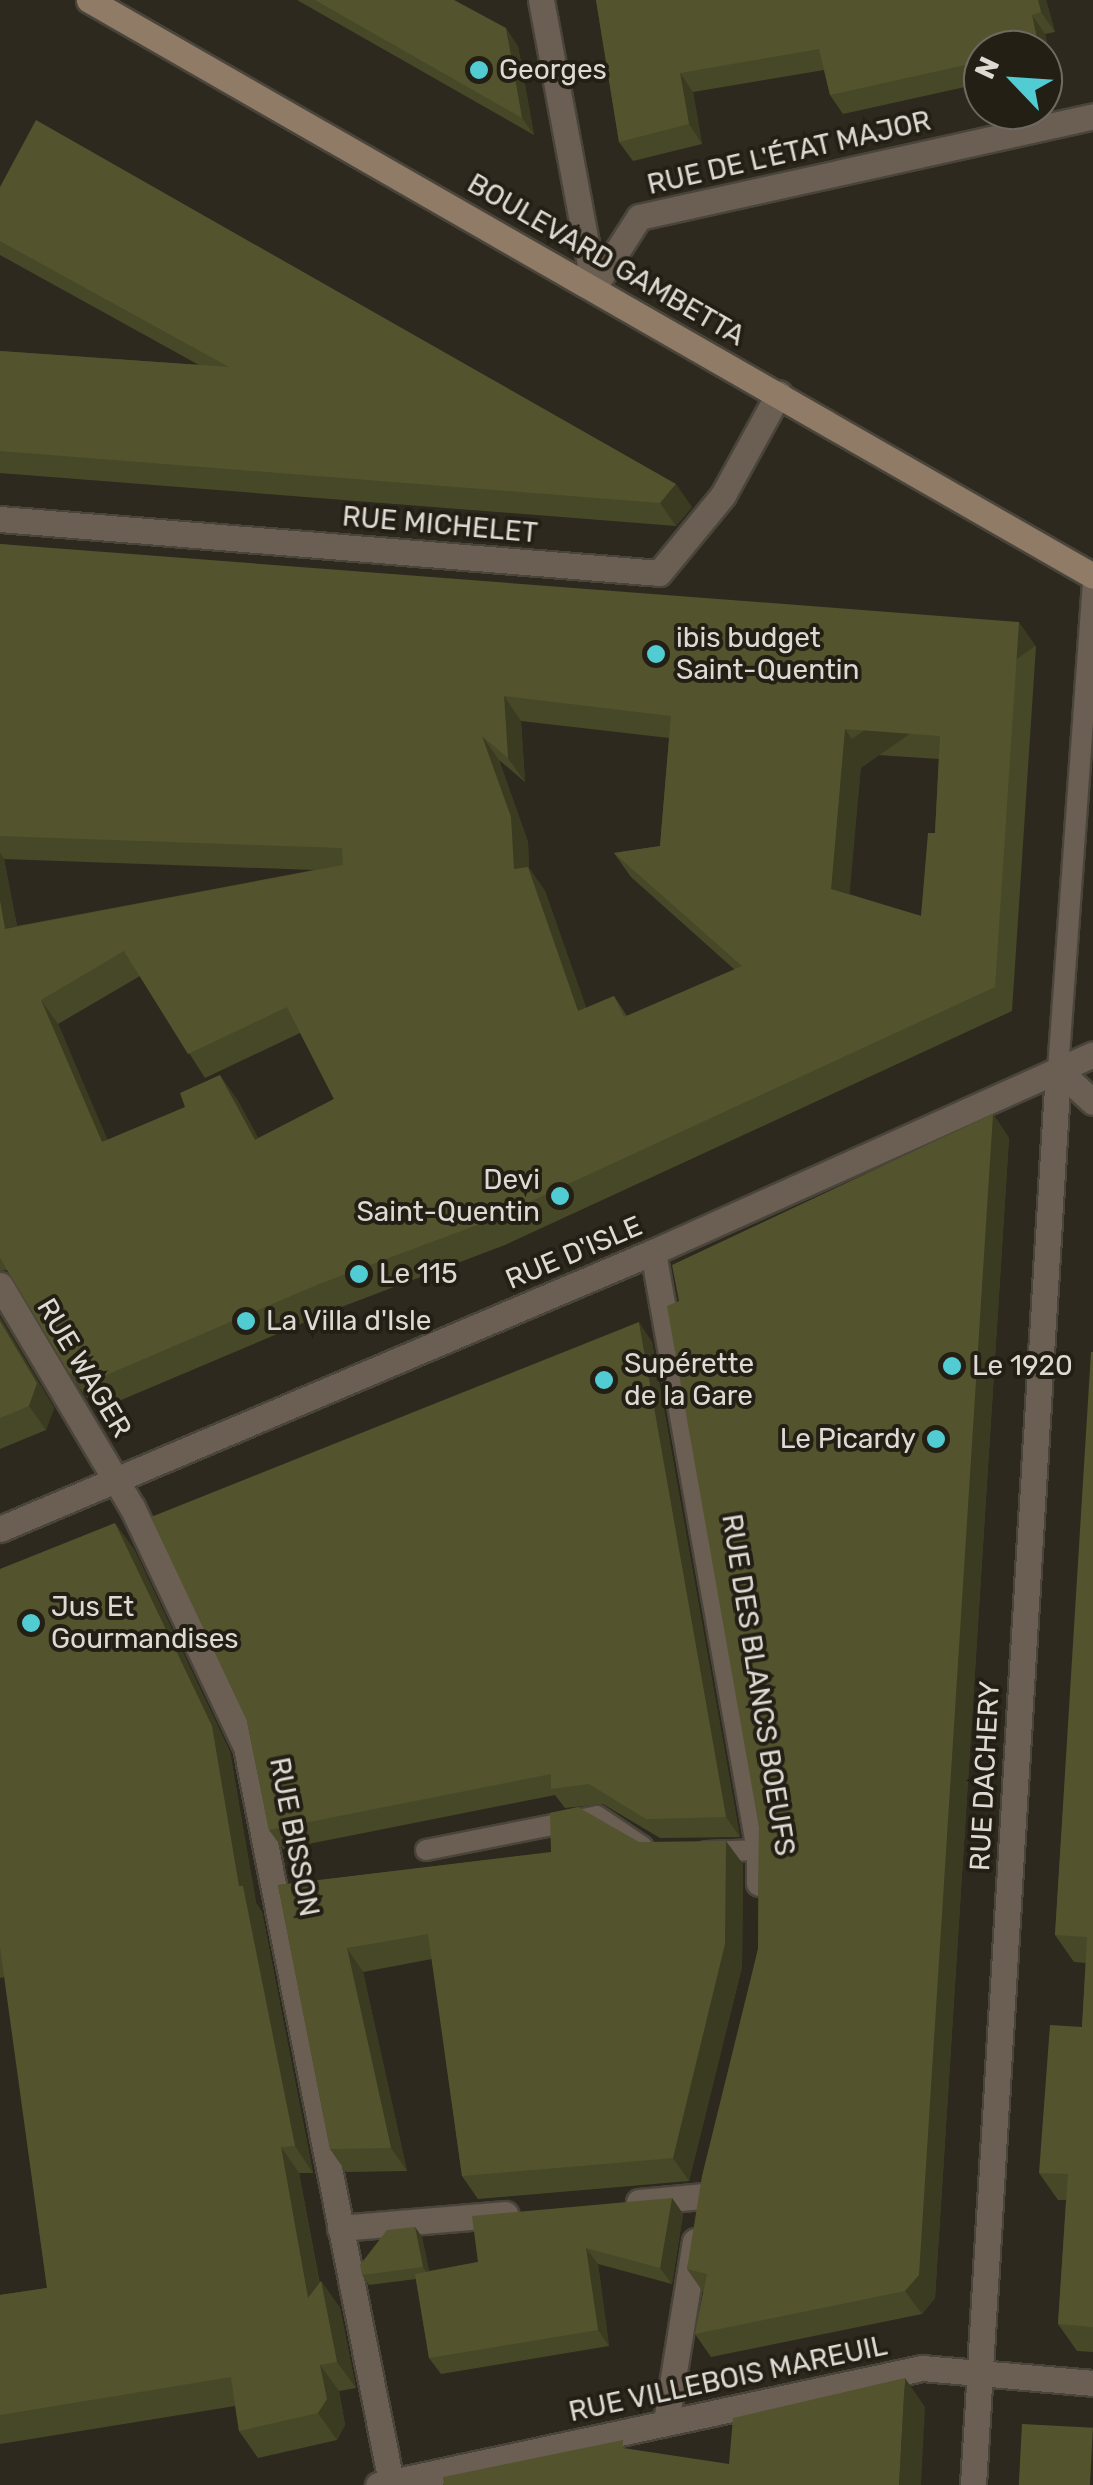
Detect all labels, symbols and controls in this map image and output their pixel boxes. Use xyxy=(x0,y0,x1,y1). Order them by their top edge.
north arrow xyxy=(963,30,1063,130)
text: N xyxy=(968,52,1006,84)
place label: Georges xyxy=(499,53,607,87)
marker: Georges xyxy=(468,59,490,81)
street label: RUE DE L'ÉTAT MAJOR xyxy=(644,104,934,202)
street label: BOULEVARD GAMBETTA xyxy=(461,167,751,353)
street label: RUE MICHELET xyxy=(341,500,539,550)
place label: ibis budget Saint-Quentin xyxy=(676,621,860,687)
marker: ibis budget Saint-Quentin xyxy=(645,643,667,665)
place label: Devi Saint-Quentin xyxy=(356,1163,540,1229)
marker: Devi Saint-Quentin xyxy=(549,1185,571,1207)
street label: RUE D'ISLE xyxy=(501,1209,647,1297)
place label: Le 115 xyxy=(379,1257,458,1291)
marker: Le 115 xyxy=(348,1263,370,1285)
street label: RUE WAGER xyxy=(29,1292,139,1444)
place label: La Villa d'Isle xyxy=(266,1304,432,1338)
marker: La Villa d'Isle xyxy=(235,1310,257,1332)
place label: Supérette de la Gare xyxy=(624,1347,754,1413)
place label: Le 1920 xyxy=(972,1349,1073,1383)
marker: Le 1920 xyxy=(941,1355,963,1377)
marker: Supérette de la Gare xyxy=(593,1369,615,1391)
place label: Le Picardy xyxy=(780,1422,916,1456)
marker: Le Picardy xyxy=(925,1428,947,1450)
street label: RUE DES BLANCS BOEUFS xyxy=(714,1512,802,1858)
place label: Jus Et Gourmandises xyxy=(51,1590,239,1656)
marker: Jus Et Gourmandises xyxy=(20,1612,42,1634)
street label: RUE DACHERY xyxy=(963,1680,1007,1872)
street label: RUE BISSON xyxy=(262,1755,326,1919)
street label: RUE VILLEBOIS MAREUIL xyxy=(565,2329,891,2429)

